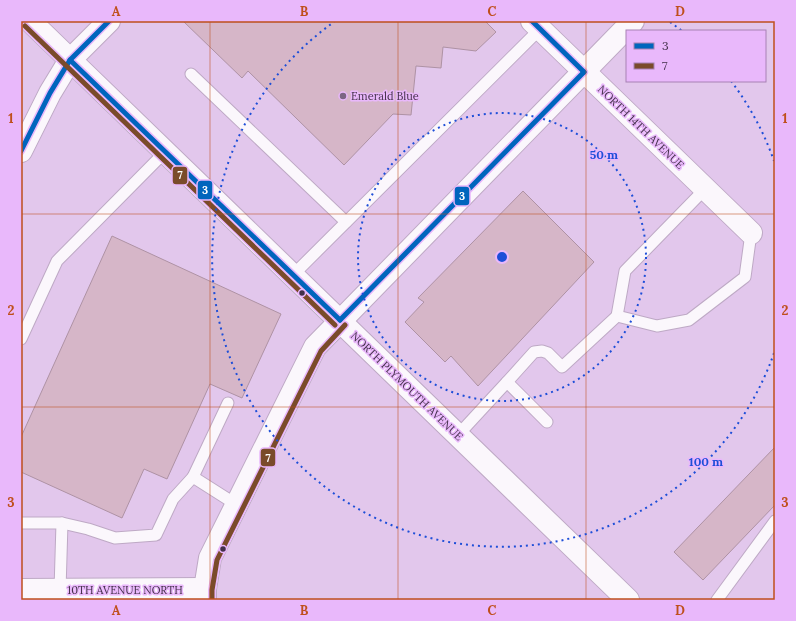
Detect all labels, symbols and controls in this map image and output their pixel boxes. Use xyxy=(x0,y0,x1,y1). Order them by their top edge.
text: A xyxy=(112,3,121,20)
text: B xyxy=(300,3,309,20)
text: C xyxy=(488,3,497,20)
text: D xyxy=(675,3,685,20)
legend xyxy=(626,30,766,82)
text: 3 xyxy=(662,38,669,53)
text: 7 xyxy=(662,58,668,73)
street label: NORTH 14TH AVENUE xyxy=(595,82,687,172)
place label: Emerald Blue xyxy=(351,89,419,103)
marker: Emerald Blue xyxy=(338,91,348,101)
text: 1 xyxy=(8,110,14,127)
text: 1 xyxy=(782,110,788,127)
text: 50 m xyxy=(590,147,618,162)
line badge: 7 xyxy=(172,166,188,185)
text: 7 xyxy=(177,168,183,182)
line badge: 3 xyxy=(197,180,213,200)
text: 3 xyxy=(202,183,208,197)
line badge: 3 xyxy=(454,186,470,206)
text: 3 xyxy=(459,189,465,203)
centre of rings xyxy=(495,250,509,264)
unlabelled marker xyxy=(297,288,307,298)
text: 2 xyxy=(8,302,15,319)
text: 2 xyxy=(782,302,789,319)
street label: NORTH PLYMOUTH AVENUE xyxy=(348,329,466,444)
line badge: 7 xyxy=(260,448,276,467)
text: 7 xyxy=(265,451,271,465)
text: 100 m xyxy=(689,454,723,469)
text: 3 xyxy=(7,494,15,511)
text: 3 xyxy=(781,494,789,511)
unlabelled marker xyxy=(218,544,228,554)
street label: 10TH AVENUE NORTH xyxy=(67,583,183,597)
text: A xyxy=(112,602,121,619)
text: B xyxy=(300,602,309,619)
text: C xyxy=(488,602,497,619)
text: D xyxy=(675,602,685,619)

